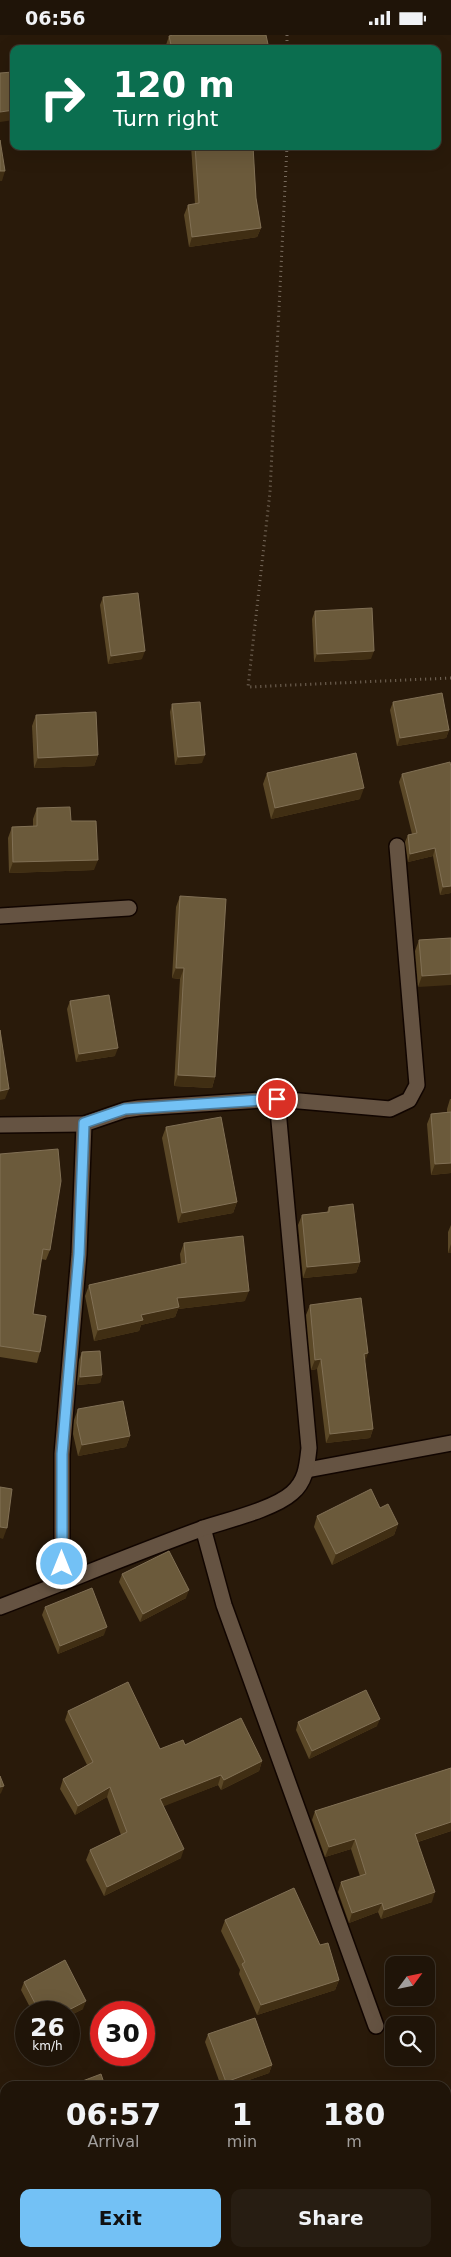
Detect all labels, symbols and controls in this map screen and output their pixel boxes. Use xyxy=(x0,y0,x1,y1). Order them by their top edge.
text: 06:56 xyxy=(25,7,85,29)
icon: right xyxy=(30,65,95,130)
text: 120 m xyxy=(113,65,235,105)
text: Turn right xyxy=(113,106,218,131)
pin xyxy=(256,1078,298,1120)
icon: arrive xyxy=(263,1085,291,1113)
position arrow xyxy=(35,1537,87,1589)
north arrow xyxy=(385,1956,435,2006)
map controls xyxy=(385,1956,435,2066)
speed limit sign: 30 xyxy=(90,2001,155,2066)
text: 26 xyxy=(30,2013,65,2042)
button: search xyxy=(385,2016,435,2066)
text: km/h xyxy=(32,2039,63,2053)
text: 06:57 xyxy=(66,2097,161,2132)
text: 1 xyxy=(231,2097,252,2132)
text: 180 xyxy=(323,2097,385,2132)
text: Arrival xyxy=(87,2132,139,2151)
text: min xyxy=(227,2132,257,2151)
text: m xyxy=(346,2132,362,2151)
button: Exit xyxy=(20,2189,221,2247)
button: Share xyxy=(231,2189,431,2247)

